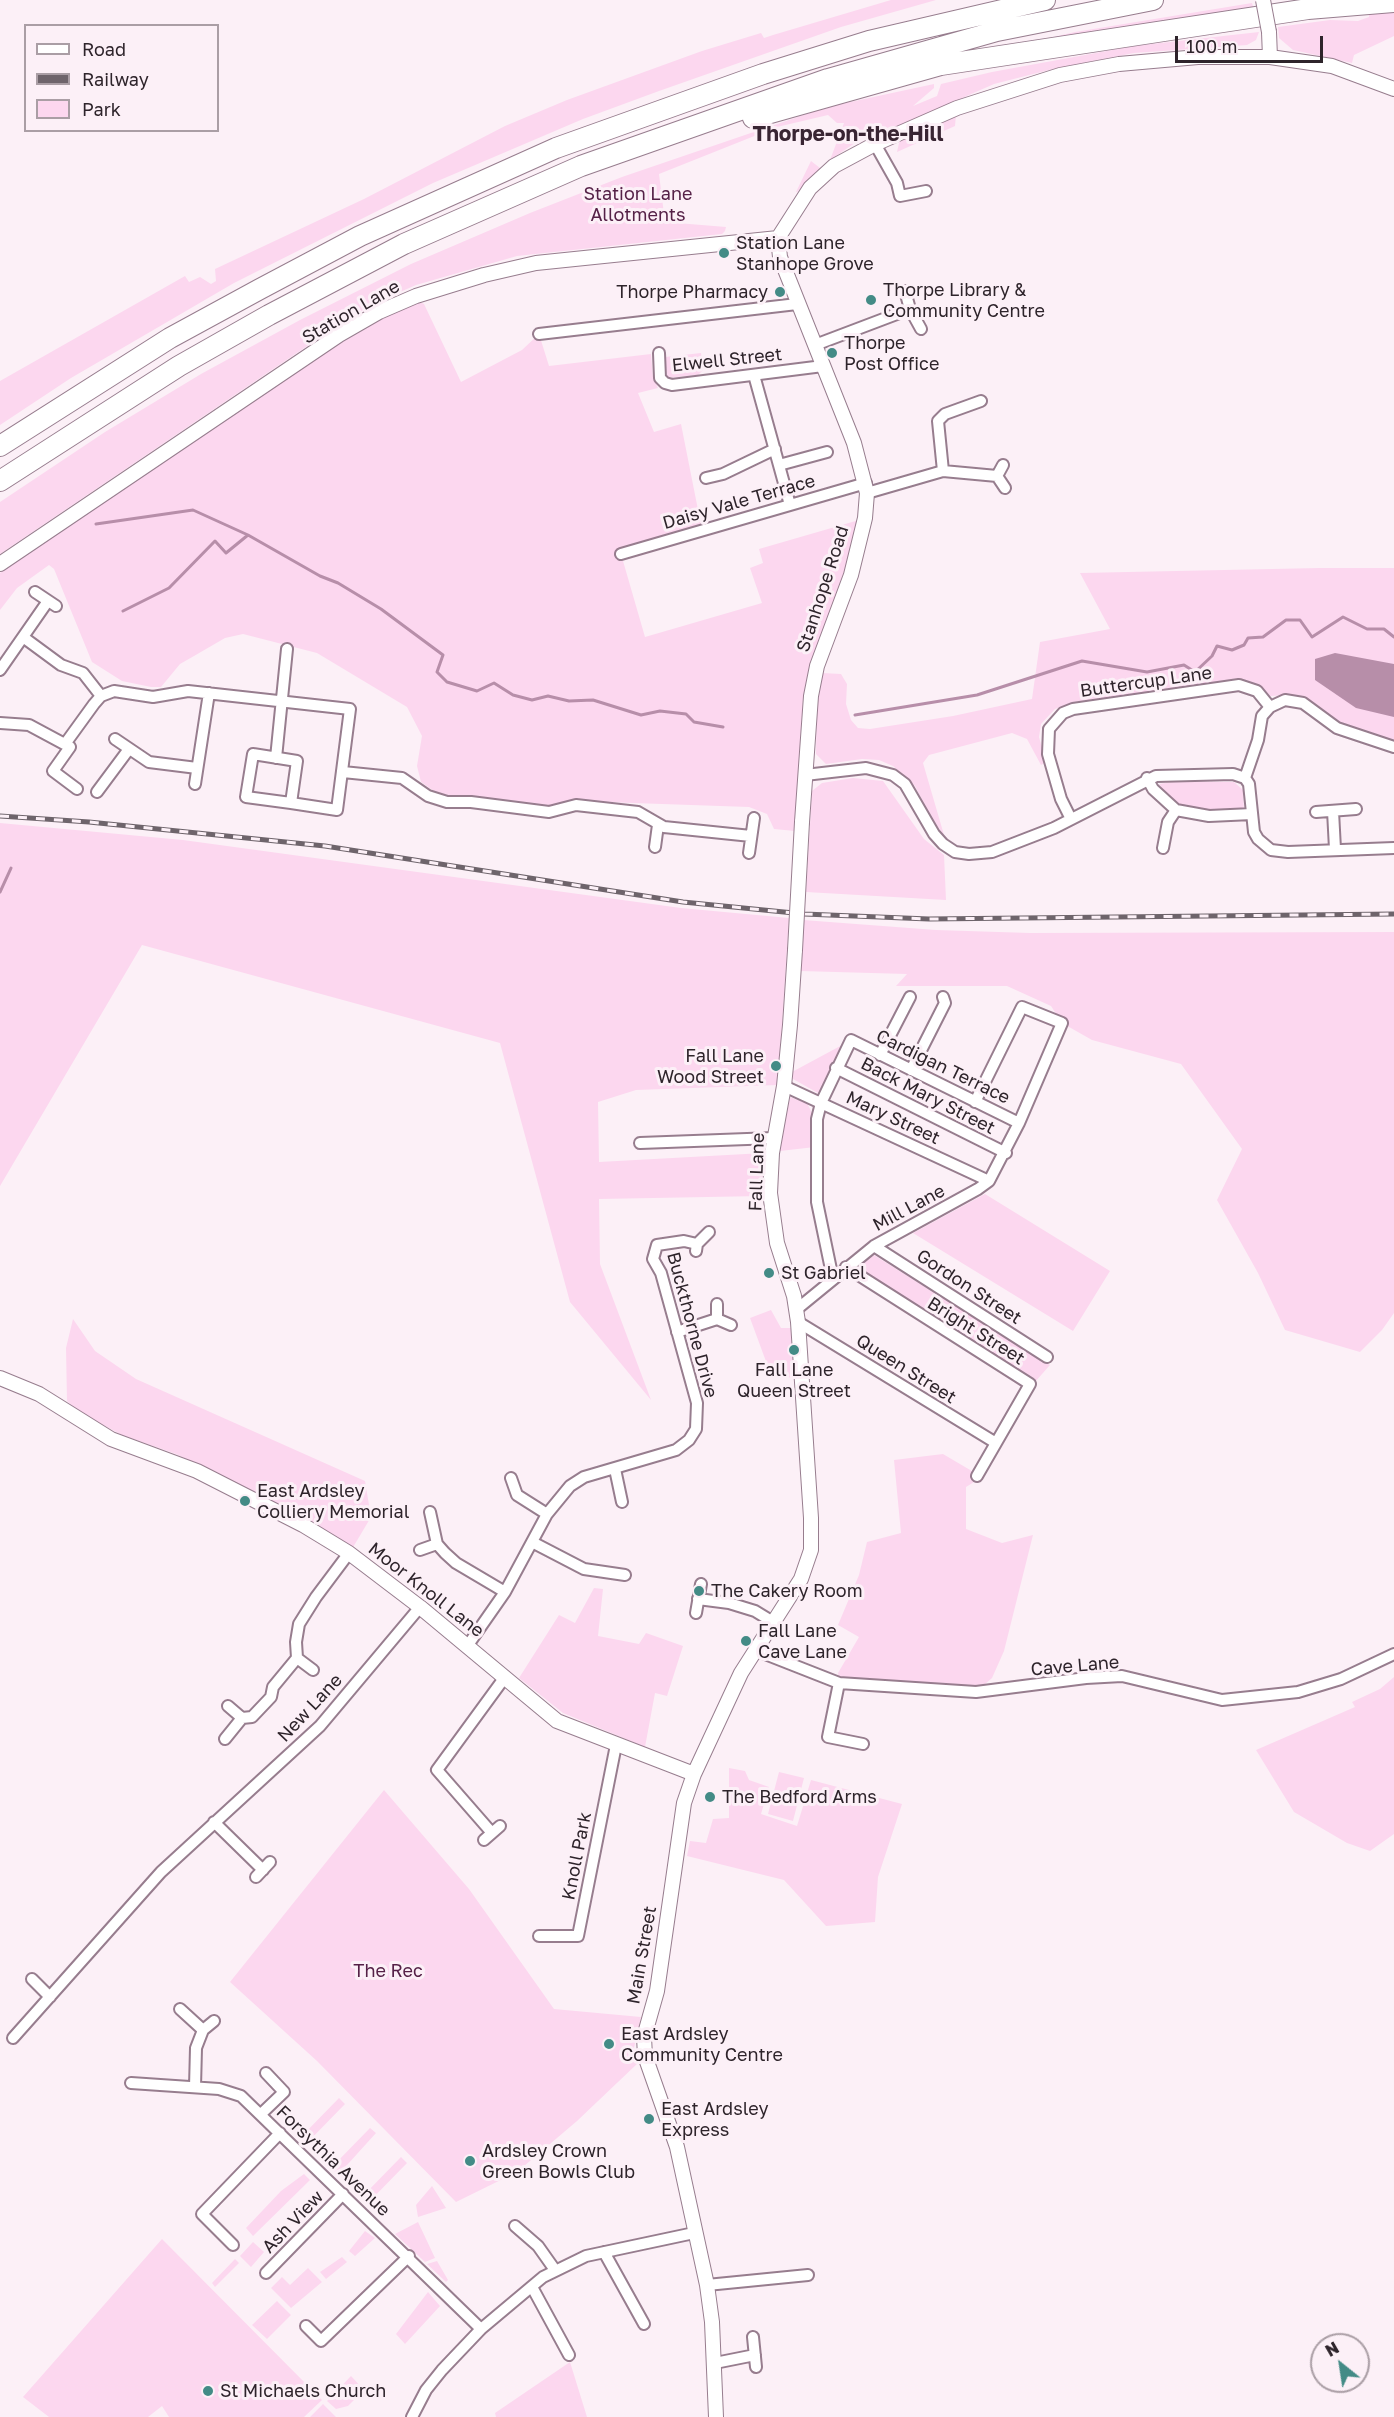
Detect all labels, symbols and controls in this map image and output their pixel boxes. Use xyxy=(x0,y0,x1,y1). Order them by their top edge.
legend xyxy=(24,24,219,132)
scale bar xyxy=(1178,24,1326,62)
text: 100 m xyxy=(1186,35,1237,57)
text: Road xyxy=(82,38,126,60)
text: Railway xyxy=(82,68,149,90)
text: Park xyxy=(82,98,121,120)
district label: Thorpe-on-the-Hill xyxy=(753,121,943,147)
park label: Station Lane Allotments xyxy=(584,183,692,226)
place label: Station Lane Stanhope Grove xyxy=(736,232,874,274)
marker: Station Lane Stanhope Grove xyxy=(717,246,731,260)
street label: Station Lane xyxy=(298,275,404,349)
place label: Thorpe Library & Community Centre xyxy=(883,279,1045,322)
place label: Thorpe Pharmacy xyxy=(616,281,768,303)
marker: Thorpe Pharmacy xyxy=(773,285,787,299)
marker: Thorpe Library & Community Centre xyxy=(864,293,878,307)
place label: Thorpe Post Office xyxy=(844,332,939,374)
street label: Elwell Street xyxy=(671,343,783,377)
marker: Thorpe Post Office xyxy=(825,346,839,360)
street label: Daisy Vale Terrace xyxy=(660,470,818,534)
street label: Stanhope Road xyxy=(792,523,854,655)
street label: Buttercup Lane xyxy=(1079,662,1213,702)
street label: Cardigan Terrace xyxy=(873,1025,1013,1109)
place label: Fall Lane Wood Street xyxy=(657,1045,764,1088)
street label: Back Mary Street xyxy=(857,1053,999,1139)
marker: Fall Lane Wood Street xyxy=(769,1059,783,1073)
street label: Mary Street xyxy=(843,1087,943,1149)
street label: Fall Lane xyxy=(745,1132,769,1212)
street label: Mill Lane xyxy=(869,1180,949,1236)
street label: Gordon Street xyxy=(912,1245,1026,1329)
street label: Buckthorne Drive xyxy=(662,1250,722,1400)
place label: St Gabriel xyxy=(781,1262,866,1284)
marker: St Gabriel xyxy=(762,1266,776,1280)
street label: Bright Street xyxy=(923,1292,1029,1370)
street label: Queen Street xyxy=(852,1330,960,1408)
marker: Fall Lane Queen Street xyxy=(787,1343,801,1357)
place label: Fall Lane Queen Street xyxy=(737,1359,851,1402)
place label: East Ardsley Colliery Memorial xyxy=(257,1480,409,1522)
marker: East Ardsley Colliery Memorial xyxy=(238,1494,252,1508)
street label: Moor Knoll Lane xyxy=(364,1538,488,1642)
place label: The Cakery Room xyxy=(711,1580,863,1602)
marker: The Cakery Room xyxy=(692,1584,706,1598)
place label: Fall Lane Cave Lane xyxy=(758,1620,847,1662)
marker: Fall Lane Cave Lane xyxy=(739,1634,753,1648)
street label: Cave Lane xyxy=(1030,1651,1120,1681)
street label: New Lane xyxy=(273,1670,347,1746)
place label: The Bedford Arms xyxy=(722,1786,877,1808)
marker: The Bedford Arms xyxy=(703,1790,717,1804)
street label: Knoll Park xyxy=(558,1810,596,1902)
street label: Main Street xyxy=(623,1904,661,2006)
park label: The Rec xyxy=(353,1960,423,1982)
place label: East Ardsley Community Centre xyxy=(621,2023,783,2066)
marker: East Ardsley Community Centre xyxy=(602,2037,616,2051)
place label: East Ardsley Express xyxy=(661,2098,768,2140)
street label: Forsythia Avenue xyxy=(272,2101,394,2221)
marker: East Ardsley Express xyxy=(642,2112,656,2126)
place label: Ardsley Crown Green Bowls Club xyxy=(482,2140,635,2182)
marker: Ardsley Crown Green Bowls Club xyxy=(463,2154,477,2168)
street label: Ash View xyxy=(258,2186,328,2258)
north arrow xyxy=(1310,2333,1370,2393)
text: N xyxy=(1322,2337,1342,2361)
place label: St Michaels Church xyxy=(220,2380,386,2402)
marker: St Michaels Church xyxy=(201,2384,215,2398)

